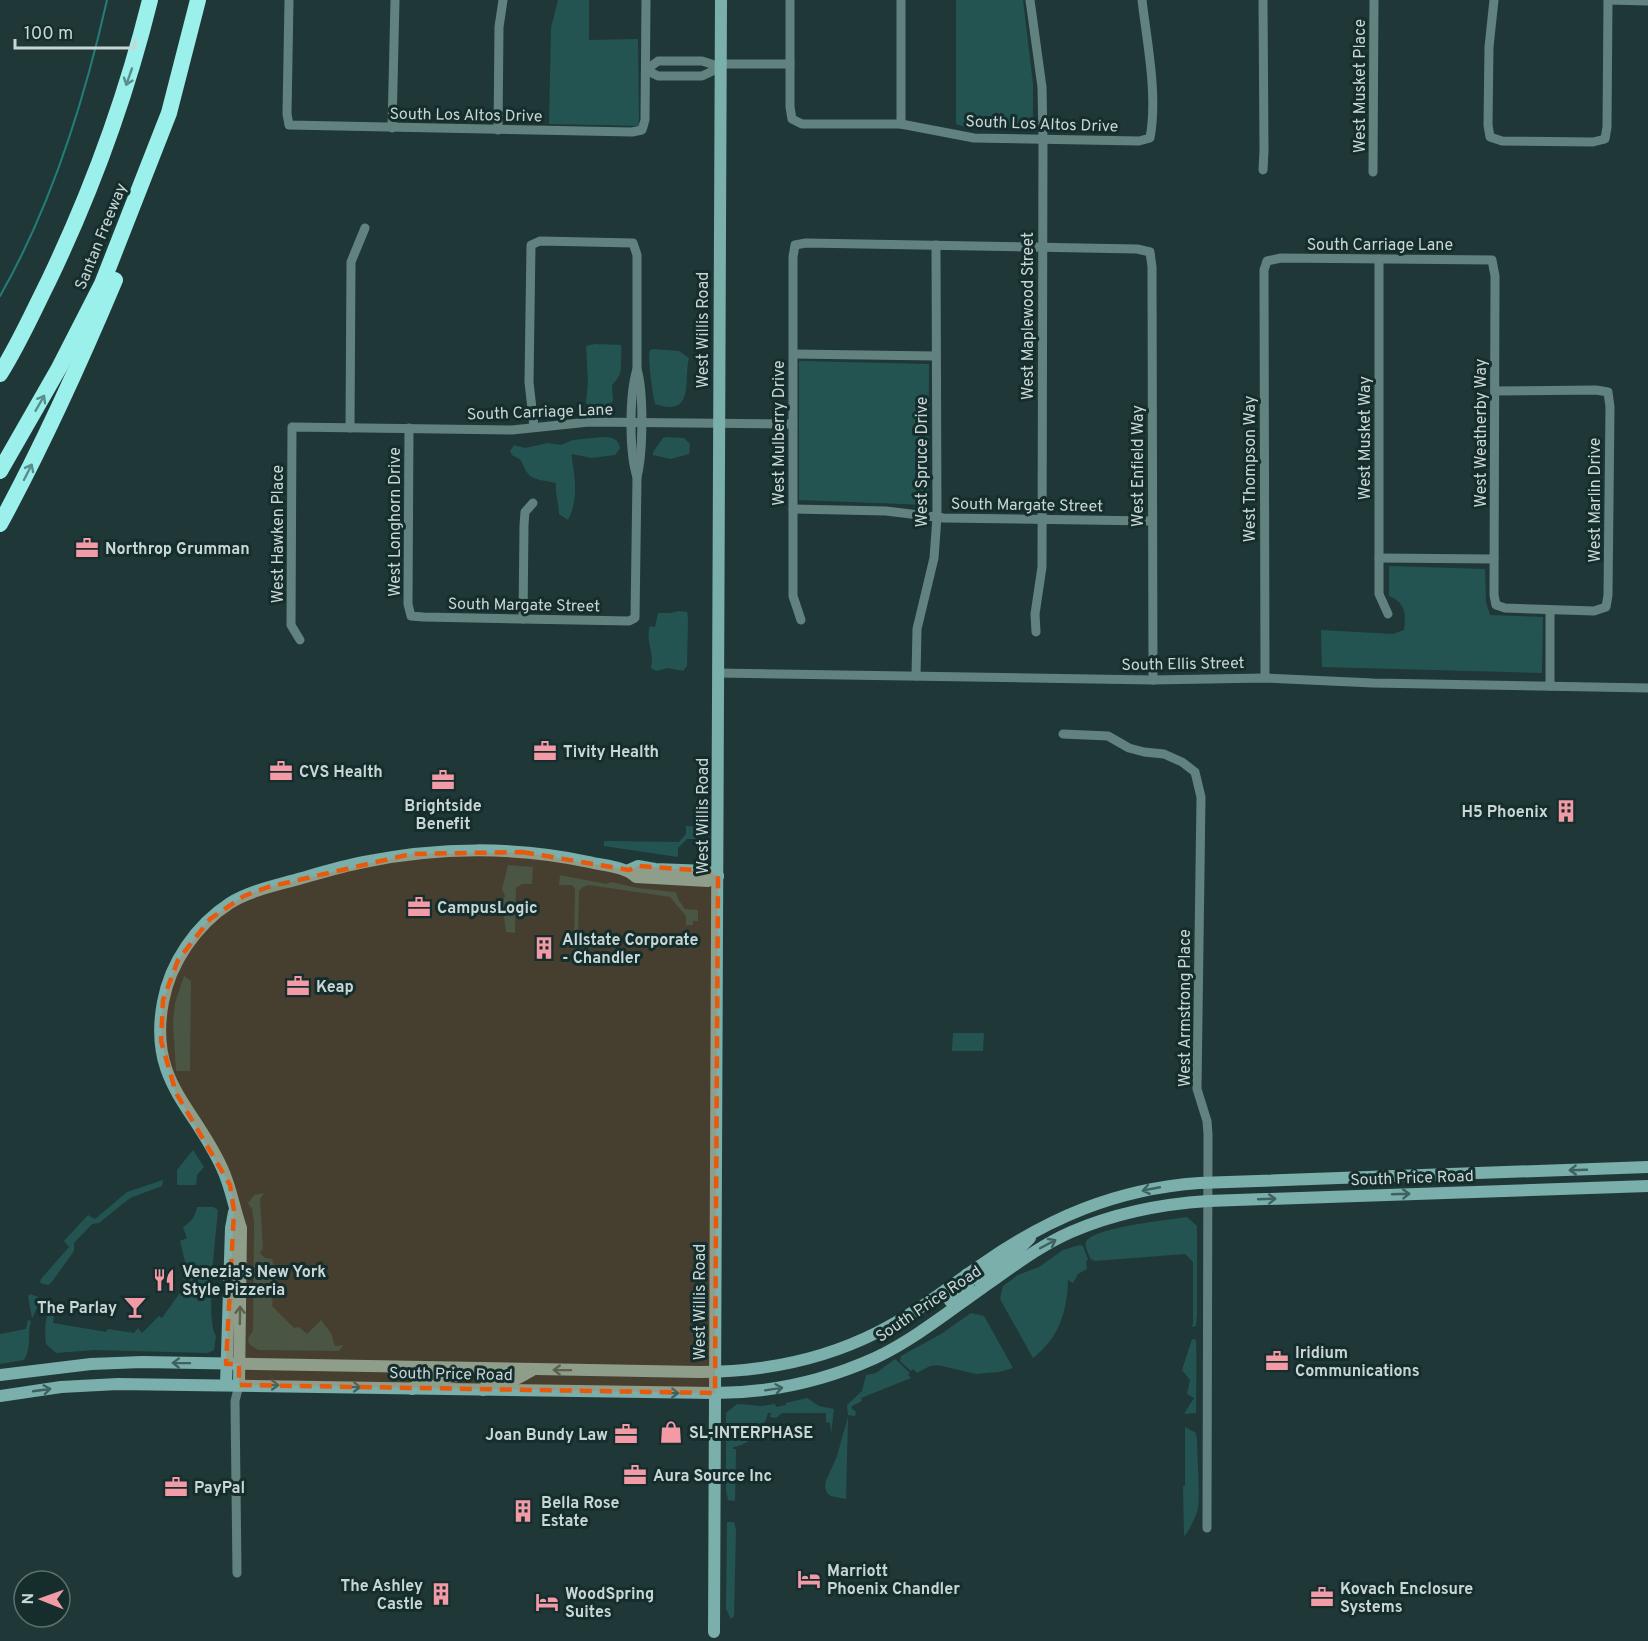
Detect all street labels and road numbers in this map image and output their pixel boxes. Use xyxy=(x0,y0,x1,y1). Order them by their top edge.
street label: West Musket Place xyxy=(1351,19,1371,153)
street label: South Los Altos Drive xyxy=(389,105,543,127)
street label: South Los Altos Drive xyxy=(965,112,1119,138)
street label: Santan Freeway xyxy=(71,180,132,293)
street label: West Maplewood Street xyxy=(1019,232,1039,400)
street label: South Carriage Lane xyxy=(1307,236,1453,256)
street label: West Willis Road xyxy=(694,272,714,388)
street label: West Weatherby Way xyxy=(1472,359,1492,507)
street label: West Mulberry Drive xyxy=(770,360,790,506)
street label: West Musket Way xyxy=(1356,376,1376,500)
street label: West Thompson Way xyxy=(1241,396,1261,542)
street label: West Spruce Drive xyxy=(913,397,933,527)
street label: South Carriage Lane xyxy=(467,400,614,426)
street label: West Enfield Way xyxy=(1129,405,1149,527)
street label: West Marlin Drive xyxy=(1586,438,1606,562)
street label: West Longhorn Drive xyxy=(386,447,406,597)
street label: West Hawken Place xyxy=(269,465,289,603)
street label: South Margate Street xyxy=(951,495,1103,517)
street label: South Margate Street xyxy=(448,595,600,617)
street label: South Ellis Street xyxy=(1121,654,1245,676)
street label: West Willis Road xyxy=(694,758,714,874)
street label: West Armstrong Place xyxy=(1176,929,1196,1087)
street label: South Price Road xyxy=(1350,1167,1474,1191)
street label: West Willis Road xyxy=(691,1244,711,1360)
street label: South Price Road xyxy=(872,1262,986,1347)
street label: South Price Road xyxy=(389,1364,513,1386)

